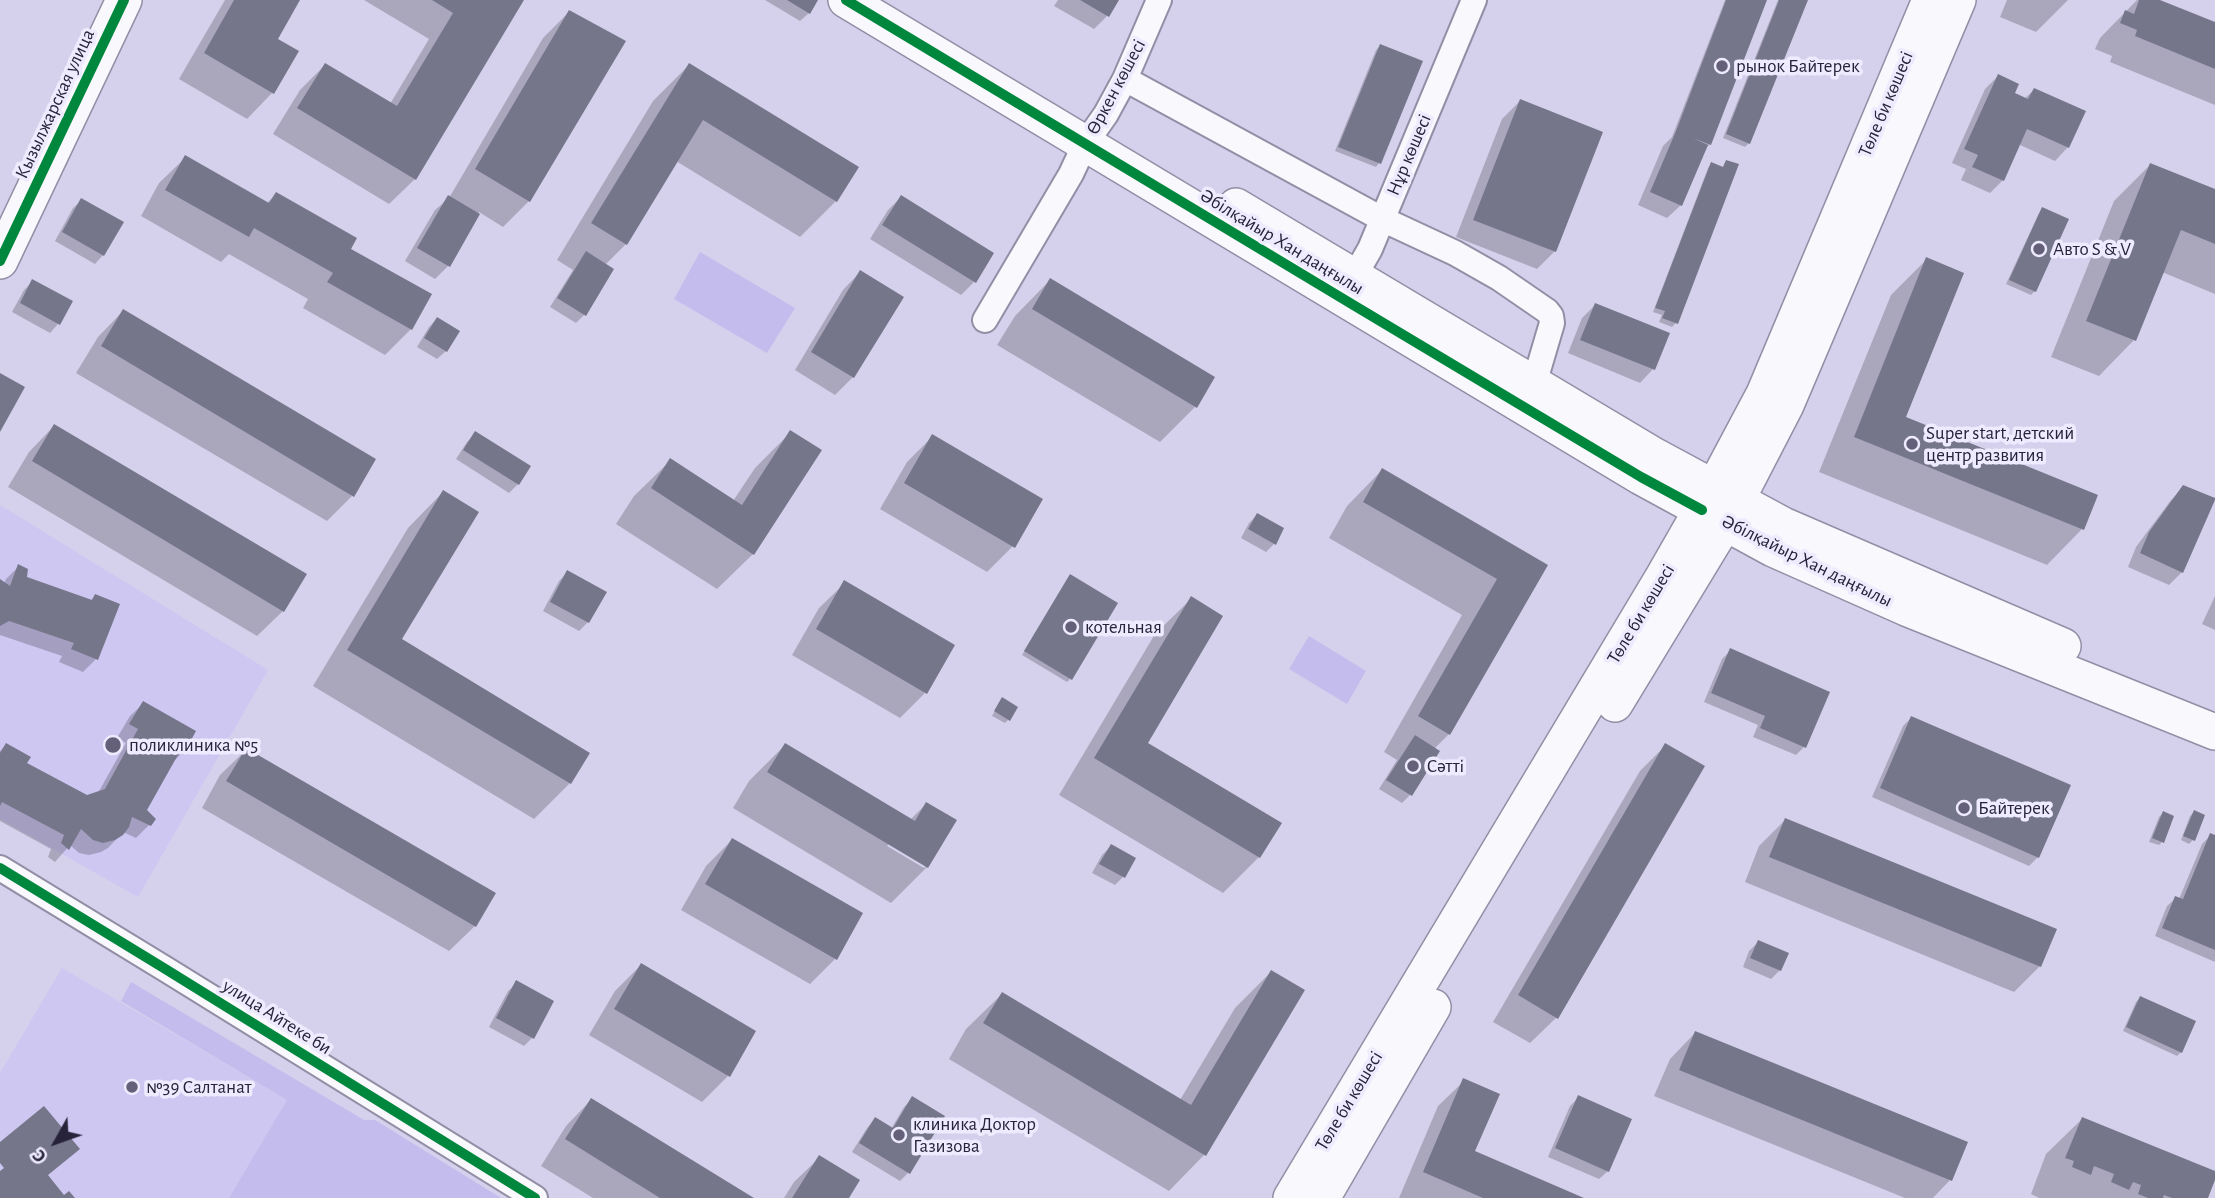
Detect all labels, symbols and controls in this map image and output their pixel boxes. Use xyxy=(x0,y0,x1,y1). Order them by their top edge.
street label: Кызылжарская улица xyxy=(10,26,100,182)
street label: Өркен көшесі xyxy=(1081,35,1151,139)
street label: Төле би көшесі xyxy=(1854,48,1918,160)
place label: рынок Байтерек xyxy=(1736,55,1860,77)
marker: рынок Байтерек xyxy=(1714,58,1730,74)
street label: Нұр көшесі xyxy=(1382,111,1436,199)
street label: Әбілқайыр Хан даңғылы xyxy=(1196,184,1368,300)
place label: Авто S & V xyxy=(2053,238,2131,260)
marker: Авто S & V xyxy=(2031,241,2047,257)
place label: Super start, детский центр развития xyxy=(1926,422,2074,466)
marker: Super start, детский центр развития xyxy=(1904,436,1920,452)
street label: Әбілқайыр Хан даңғылы xyxy=(1718,510,1896,612)
street label: Төле би көшесі xyxy=(1602,560,1680,668)
place label: котельная xyxy=(1085,616,1162,638)
marker: котельная xyxy=(1063,619,1079,635)
place label: поликлиника №5 xyxy=(129,734,258,756)
marker: поликлиника №5 xyxy=(103,735,123,755)
place label: Cәтті xyxy=(1427,755,1464,777)
marker: Cәтті xyxy=(1405,758,1421,774)
place label: Байтерек xyxy=(1978,797,2050,819)
marker: Байтерек xyxy=(1956,800,1972,816)
street label: улица Айтеке би xyxy=(218,974,336,1060)
street label: Төле би көшесі xyxy=(1310,1047,1388,1155)
place label: №39 Салтанат xyxy=(146,1076,252,1098)
marker: №39 Салтанат xyxy=(124,1079,140,1095)
north arrow xyxy=(21,1107,91,1177)
place label: клиника Доктор Газизова xyxy=(913,1113,1036,1157)
marker: клиника Доктор Газизова xyxy=(891,1127,907,1143)
text: С xyxy=(29,1146,50,1166)

